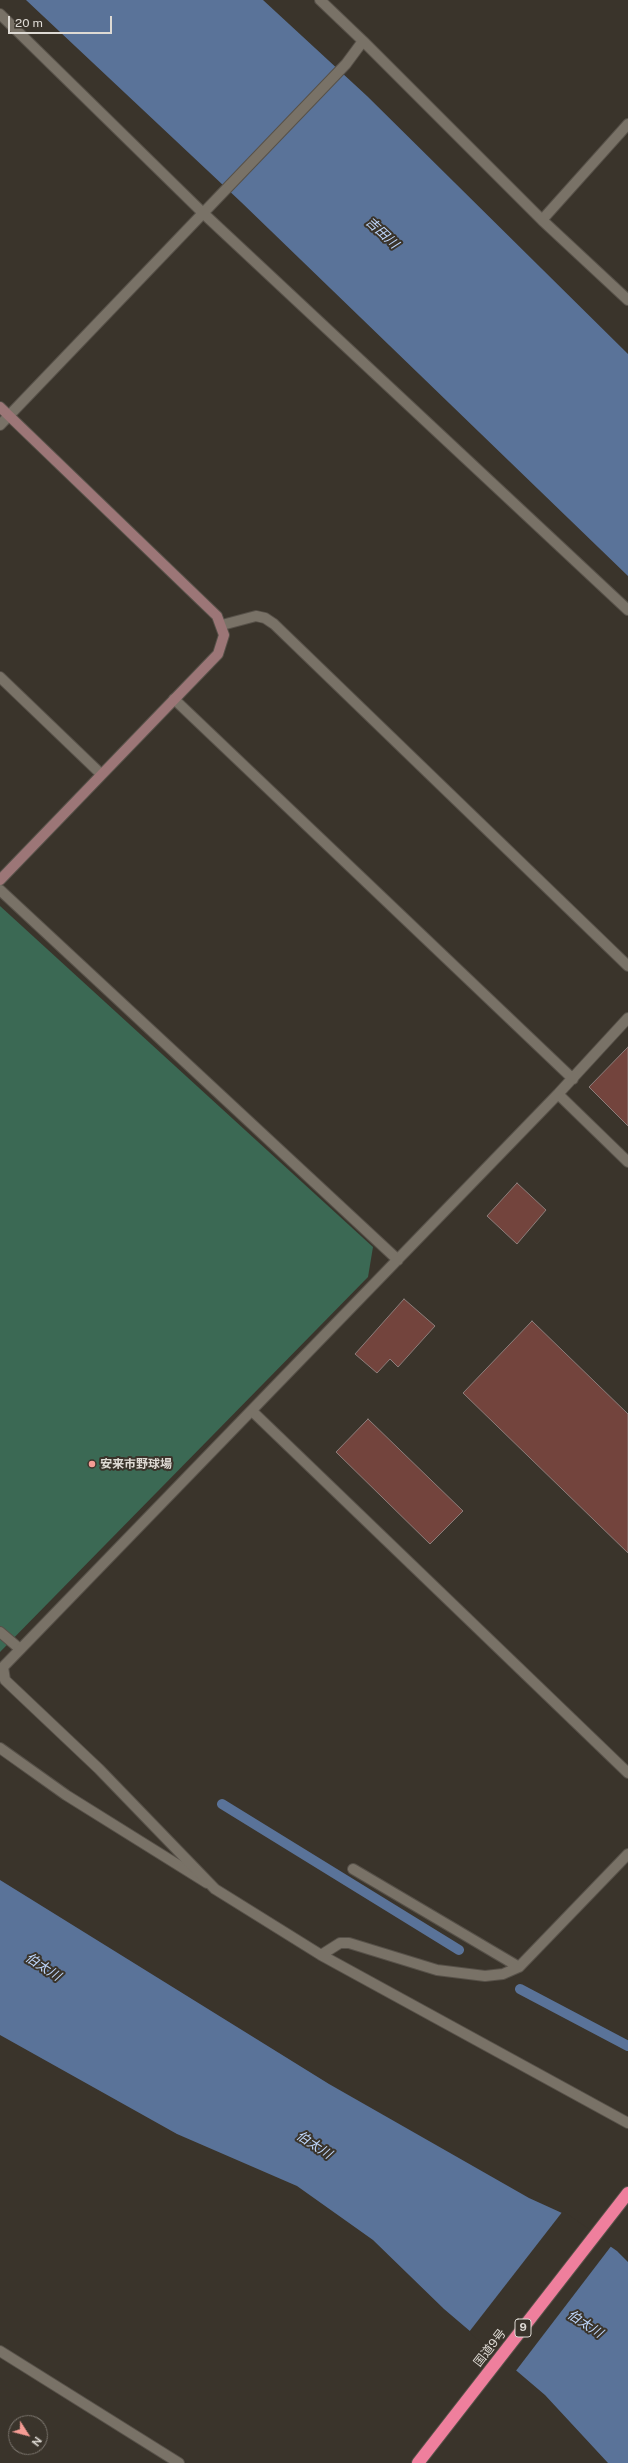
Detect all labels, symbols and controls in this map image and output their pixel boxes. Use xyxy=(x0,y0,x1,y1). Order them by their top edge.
scale bar xyxy=(10,8,114,34)
text: 20 m xyxy=(15,16,43,30)
water label: 吉田川 xyxy=(362,214,402,252)
place label: 安来市野球場 xyxy=(100,1457,172,1471)
marker: 安来市野球場 xyxy=(87,1459,97,1469)
water label: 伯太川 xyxy=(22,1950,64,1984)
water label: 伯太川 xyxy=(293,2128,335,2162)
water label: 伯太川 xyxy=(564,2307,606,2341)
road number: 9 xyxy=(515,2319,531,2337)
street label: 国道9号 xyxy=(471,2326,509,2370)
north arrow xyxy=(8,2415,48,2455)
text: N xyxy=(30,2434,44,2448)

